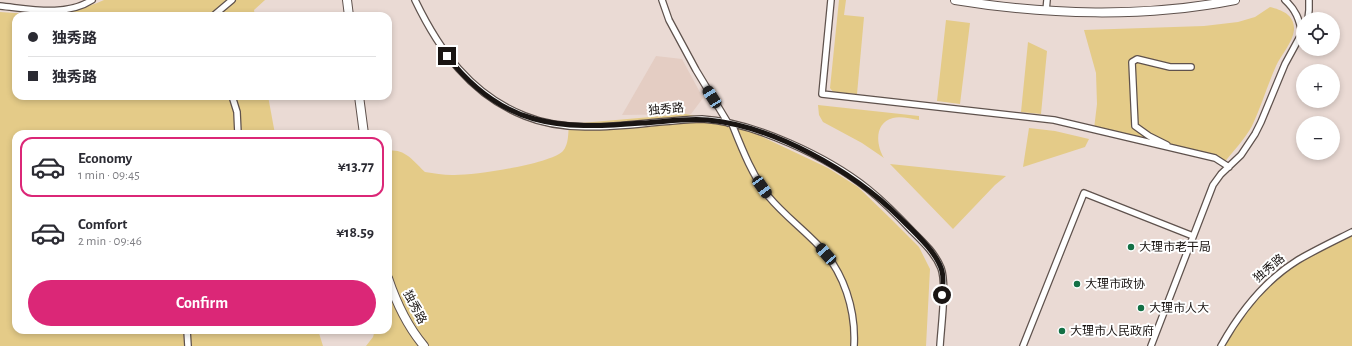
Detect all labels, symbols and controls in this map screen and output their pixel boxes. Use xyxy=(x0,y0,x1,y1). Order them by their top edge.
map controls xyxy=(1296,12,1340,160)
button: locate xyxy=(1296,12,1340,56)
text: 独秀路 xyxy=(52,31,97,46)
route end xyxy=(438,47,456,65)
button: + xyxy=(1296,64,1340,108)
text: 独秀路 xyxy=(52,70,97,85)
car xyxy=(701,84,723,110)
street label: 独秀路 xyxy=(647,100,684,117)
button: − xyxy=(1296,116,1340,160)
icon: car xyxy=(30,149,66,185)
text: Economy xyxy=(78,151,132,166)
text: ¥13.77 xyxy=(338,159,374,174)
text: 1 min · 09:45 xyxy=(78,169,140,182)
car xyxy=(750,174,774,200)
icon: car xyxy=(30,215,66,251)
text: Comfort xyxy=(78,217,127,232)
text: ¥18.59 xyxy=(336,225,374,240)
text: 2 min · 09:46 xyxy=(78,235,142,248)
place label: 大理市老干局 xyxy=(1139,240,1211,253)
car xyxy=(814,241,838,267)
marker: 大理市老干局 xyxy=(1126,242,1136,252)
street label: 独秀路 xyxy=(1251,251,1287,284)
place label: 大理市政协 xyxy=(1085,277,1145,290)
marker: 大理市政协 xyxy=(1072,279,1082,289)
button: Confirm xyxy=(28,280,376,326)
route start xyxy=(933,286,951,304)
street label: 独秀路 xyxy=(401,288,429,326)
place label: 大理市人大 xyxy=(1149,301,1209,314)
marker: 大理市人大 xyxy=(1136,303,1146,313)
place label: 大理市人民政府 xyxy=(1070,324,1154,337)
marker: 大理市人民政府 xyxy=(1057,326,1067,336)

